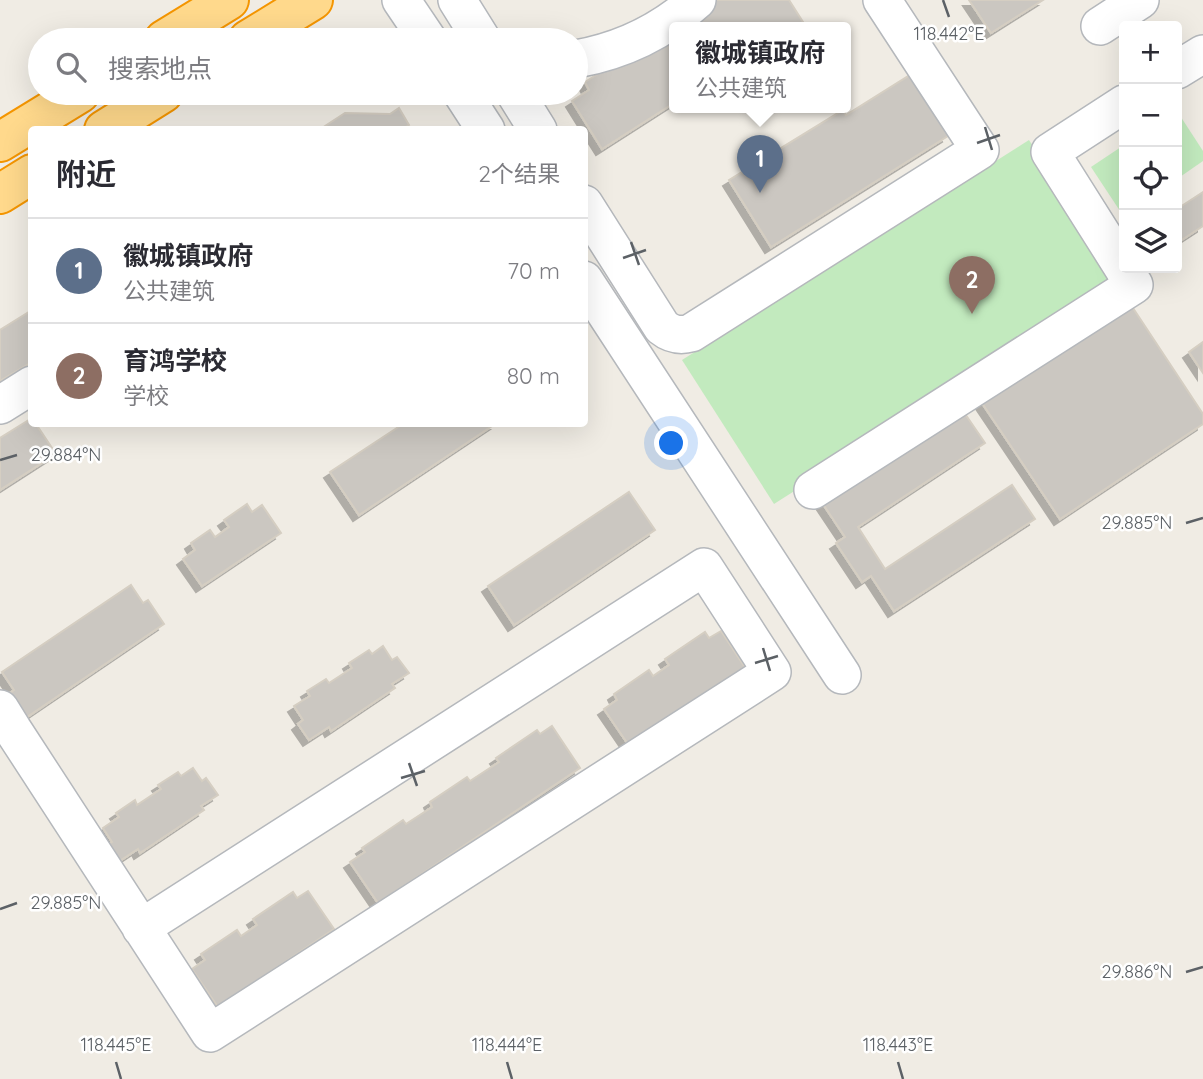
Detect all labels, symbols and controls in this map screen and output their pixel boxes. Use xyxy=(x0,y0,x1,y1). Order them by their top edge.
map controls xyxy=(1119,21,1182,273)
button: + xyxy=(1119,21,1182,84)
popup xyxy=(669,22,851,113)
text: 118.442°E xyxy=(914,22,984,45)
search box xyxy=(28,28,588,105)
text: 徽城镇政府 xyxy=(695,36,825,69)
icon: search xyxy=(52,48,90,86)
text: 搜索地点 xyxy=(108,52,212,85)
text: 公共建筑 xyxy=(695,73,787,102)
button: − xyxy=(1119,84,1182,147)
pin: 1 xyxy=(737,135,783,193)
button: locate xyxy=(1119,147,1182,210)
text: 附近 xyxy=(56,155,116,193)
text: 2个结果 xyxy=(478,159,560,188)
button: layers xyxy=(1119,210,1182,273)
text: 徽城镇政府 xyxy=(123,239,253,272)
text: 1 xyxy=(75,256,83,285)
text: 70 m xyxy=(507,256,560,285)
pin: 2 xyxy=(949,256,995,314)
text: 公共建筑 xyxy=(123,276,215,305)
text: 育鸿学校 xyxy=(123,344,227,377)
text: 2 xyxy=(72,361,86,390)
text: 80 m xyxy=(507,361,560,390)
text: 学校 xyxy=(123,381,169,410)
your location xyxy=(654,426,688,460)
text: 29.884°N xyxy=(31,443,101,466)
text: 29.885°N xyxy=(1102,511,1172,534)
text: 29.885°N xyxy=(31,891,101,914)
text: 29.886°N xyxy=(1102,960,1172,983)
text: 118.445°E xyxy=(81,1033,151,1056)
text: 118.444°E xyxy=(472,1033,542,1056)
text: 118.443°E xyxy=(863,1033,933,1056)

